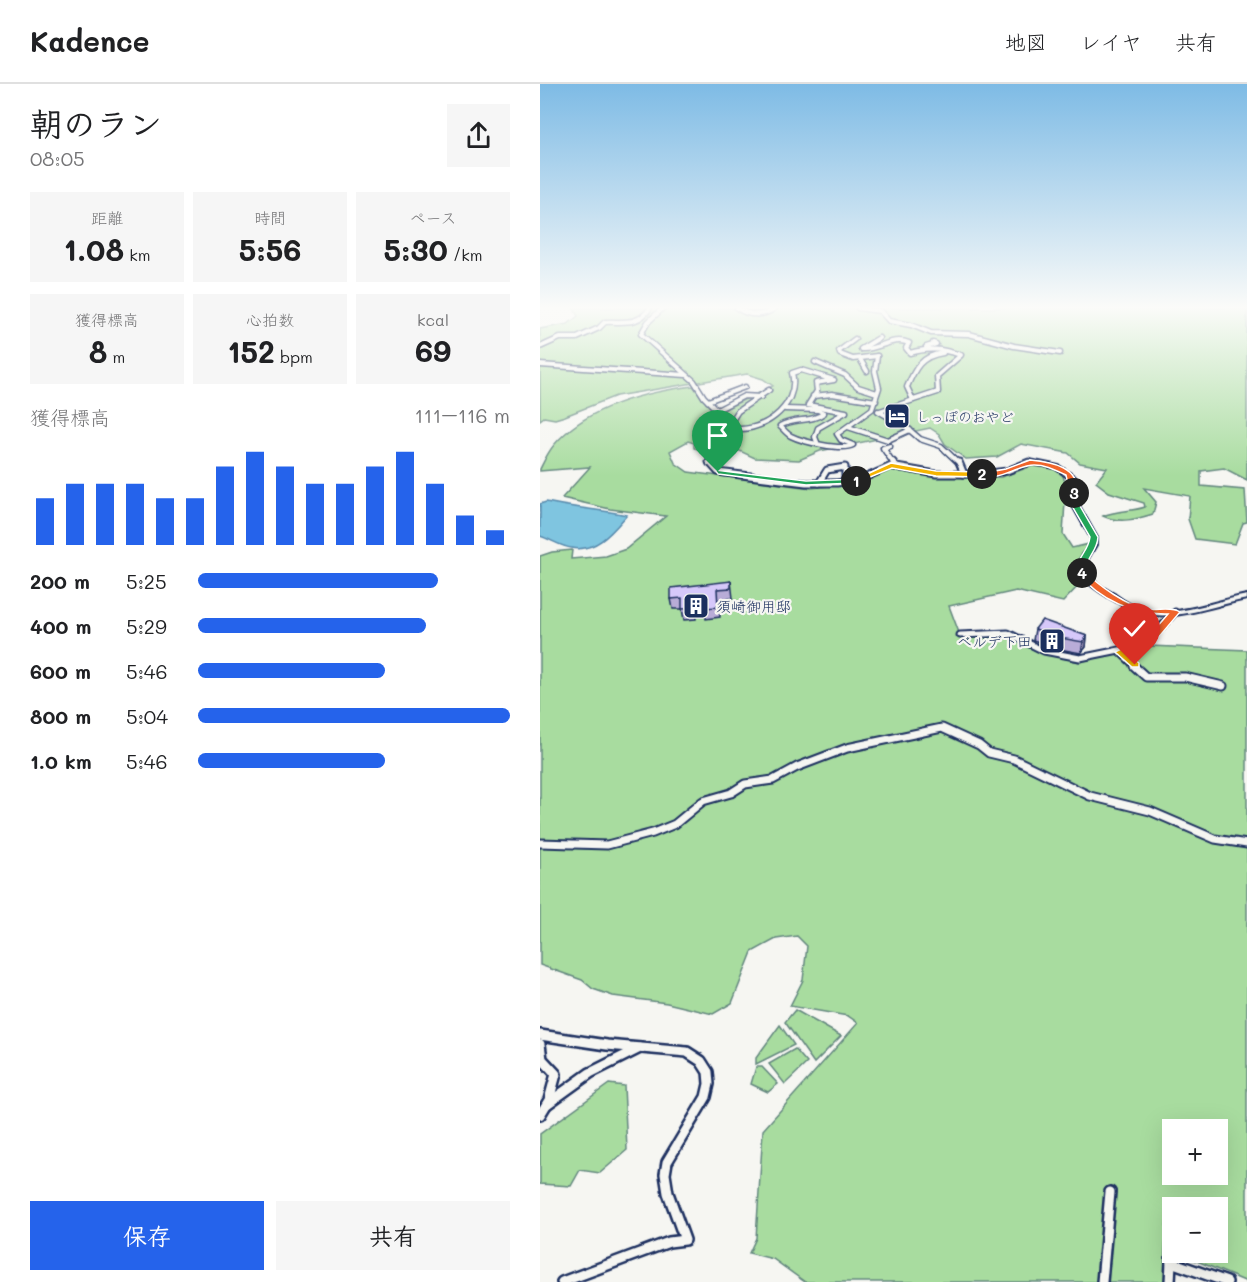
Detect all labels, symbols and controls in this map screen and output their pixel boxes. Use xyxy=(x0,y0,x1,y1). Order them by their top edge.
text: Kadence xyxy=(30,23,150,59)
text: 地図 xyxy=(1005,28,1047,55)
text: レイヤ xyxy=(1080,28,1142,55)
text: 共有 xyxy=(1175,28,1217,55)
text: 朝のラン xyxy=(30,101,162,144)
button: share xyxy=(447,104,510,167)
text: 08:05 xyxy=(30,145,85,171)
text: 距離 xyxy=(91,207,123,228)
text: 時間 xyxy=(254,207,286,228)
text: ペース xyxy=(409,207,457,228)
text: 1.08 xyxy=(64,229,124,269)
text: 5:56 xyxy=(239,229,301,269)
text: 5:30 xyxy=(383,229,448,269)
text: km xyxy=(124,244,150,265)
text: /km xyxy=(448,244,483,265)
text: 獲得標高 xyxy=(75,309,139,330)
text: 心拍数 xyxy=(246,309,294,330)
text: kcal xyxy=(417,309,449,330)
text: 69 xyxy=(415,330,451,370)
text: 8 xyxy=(89,331,107,371)
text: 152 xyxy=(227,331,275,371)
text: m xyxy=(107,346,125,367)
text: bpm xyxy=(275,346,313,367)
hotel icon: しっぽのおやど xyxy=(882,401,912,431)
text: 111–116 m xyxy=(415,402,510,428)
text: 獲得標高 xyxy=(30,404,110,430)
place label: しっぽのおやど xyxy=(916,407,1014,426)
pin xyxy=(692,410,743,472)
icon: arrive xyxy=(701,419,734,452)
pin: 2 xyxy=(967,459,997,489)
text: 2 xyxy=(978,463,986,484)
pin: 1 xyxy=(841,466,871,496)
text: 1 xyxy=(852,470,860,491)
pin: 3 xyxy=(1059,478,1089,508)
text: 3 xyxy=(1069,482,1079,503)
pin: 4 xyxy=(1067,558,1097,588)
text: 4 xyxy=(1077,562,1087,583)
text: 200 m xyxy=(30,568,90,594)
text: 5:25 xyxy=(126,568,167,594)
building icon: 須崎御用邸 xyxy=(681,591,711,621)
place label: 須崎御用邸 xyxy=(716,596,791,616)
pin xyxy=(1109,603,1160,665)
icon: check xyxy=(1118,612,1151,645)
text: 400 m xyxy=(30,613,91,639)
text: 5:29 xyxy=(126,613,167,639)
building icon: ベルデ下田 xyxy=(1037,626,1067,656)
place label: ベルデ下田 xyxy=(957,631,1032,651)
text: 600 m xyxy=(30,658,91,684)
text: 5:46 xyxy=(126,658,168,684)
text: 800 m xyxy=(30,703,91,729)
text: 5:04 xyxy=(126,703,168,729)
text: 1.0 km xyxy=(30,748,92,774)
text: 5:46 xyxy=(126,748,168,774)
map controls xyxy=(1162,1119,1228,1263)
button: + xyxy=(1162,1119,1228,1185)
button: − xyxy=(1162,1197,1228,1263)
button: 保存 xyxy=(30,1201,264,1270)
button: 共有 xyxy=(276,1201,510,1270)

